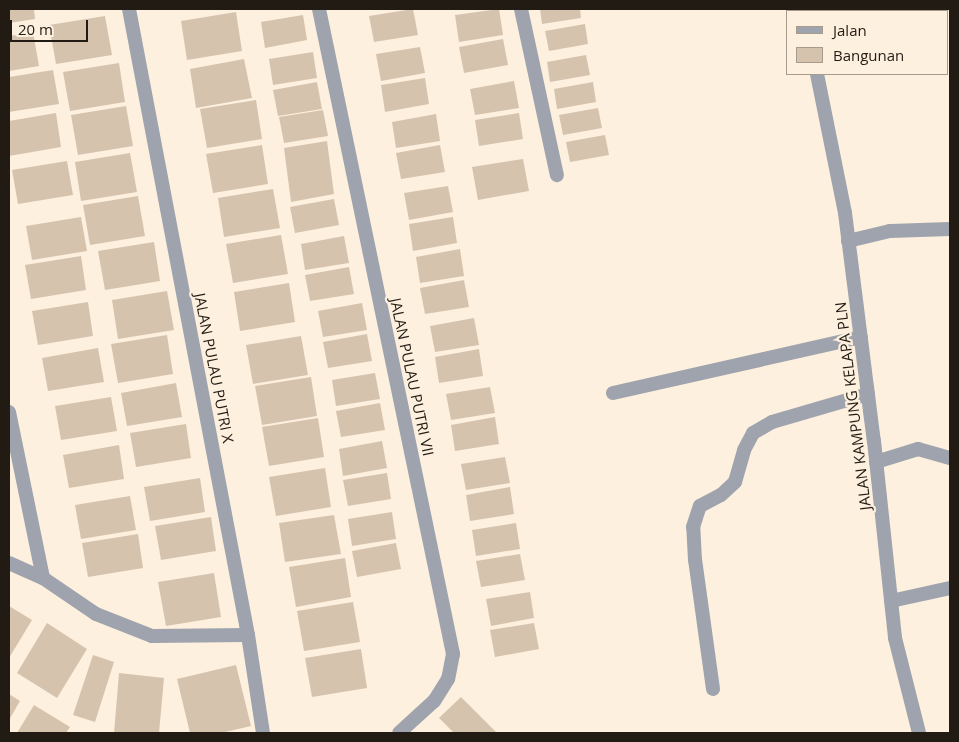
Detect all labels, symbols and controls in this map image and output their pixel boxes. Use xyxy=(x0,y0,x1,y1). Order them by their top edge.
scale bar xyxy=(12,10,90,42)
legend xyxy=(786,10,949,75)
text: 20 m xyxy=(18,19,53,39)
text: Jalan xyxy=(833,20,867,40)
text: Bangunan xyxy=(833,45,904,65)
street label: JALAN PULAU PUTRI X xyxy=(191,292,237,444)
street label: JALAN PULAU PUTRI VII xyxy=(386,296,438,458)
street label: JALAN KAMPUNG KELAPA PLN xyxy=(831,301,875,511)

